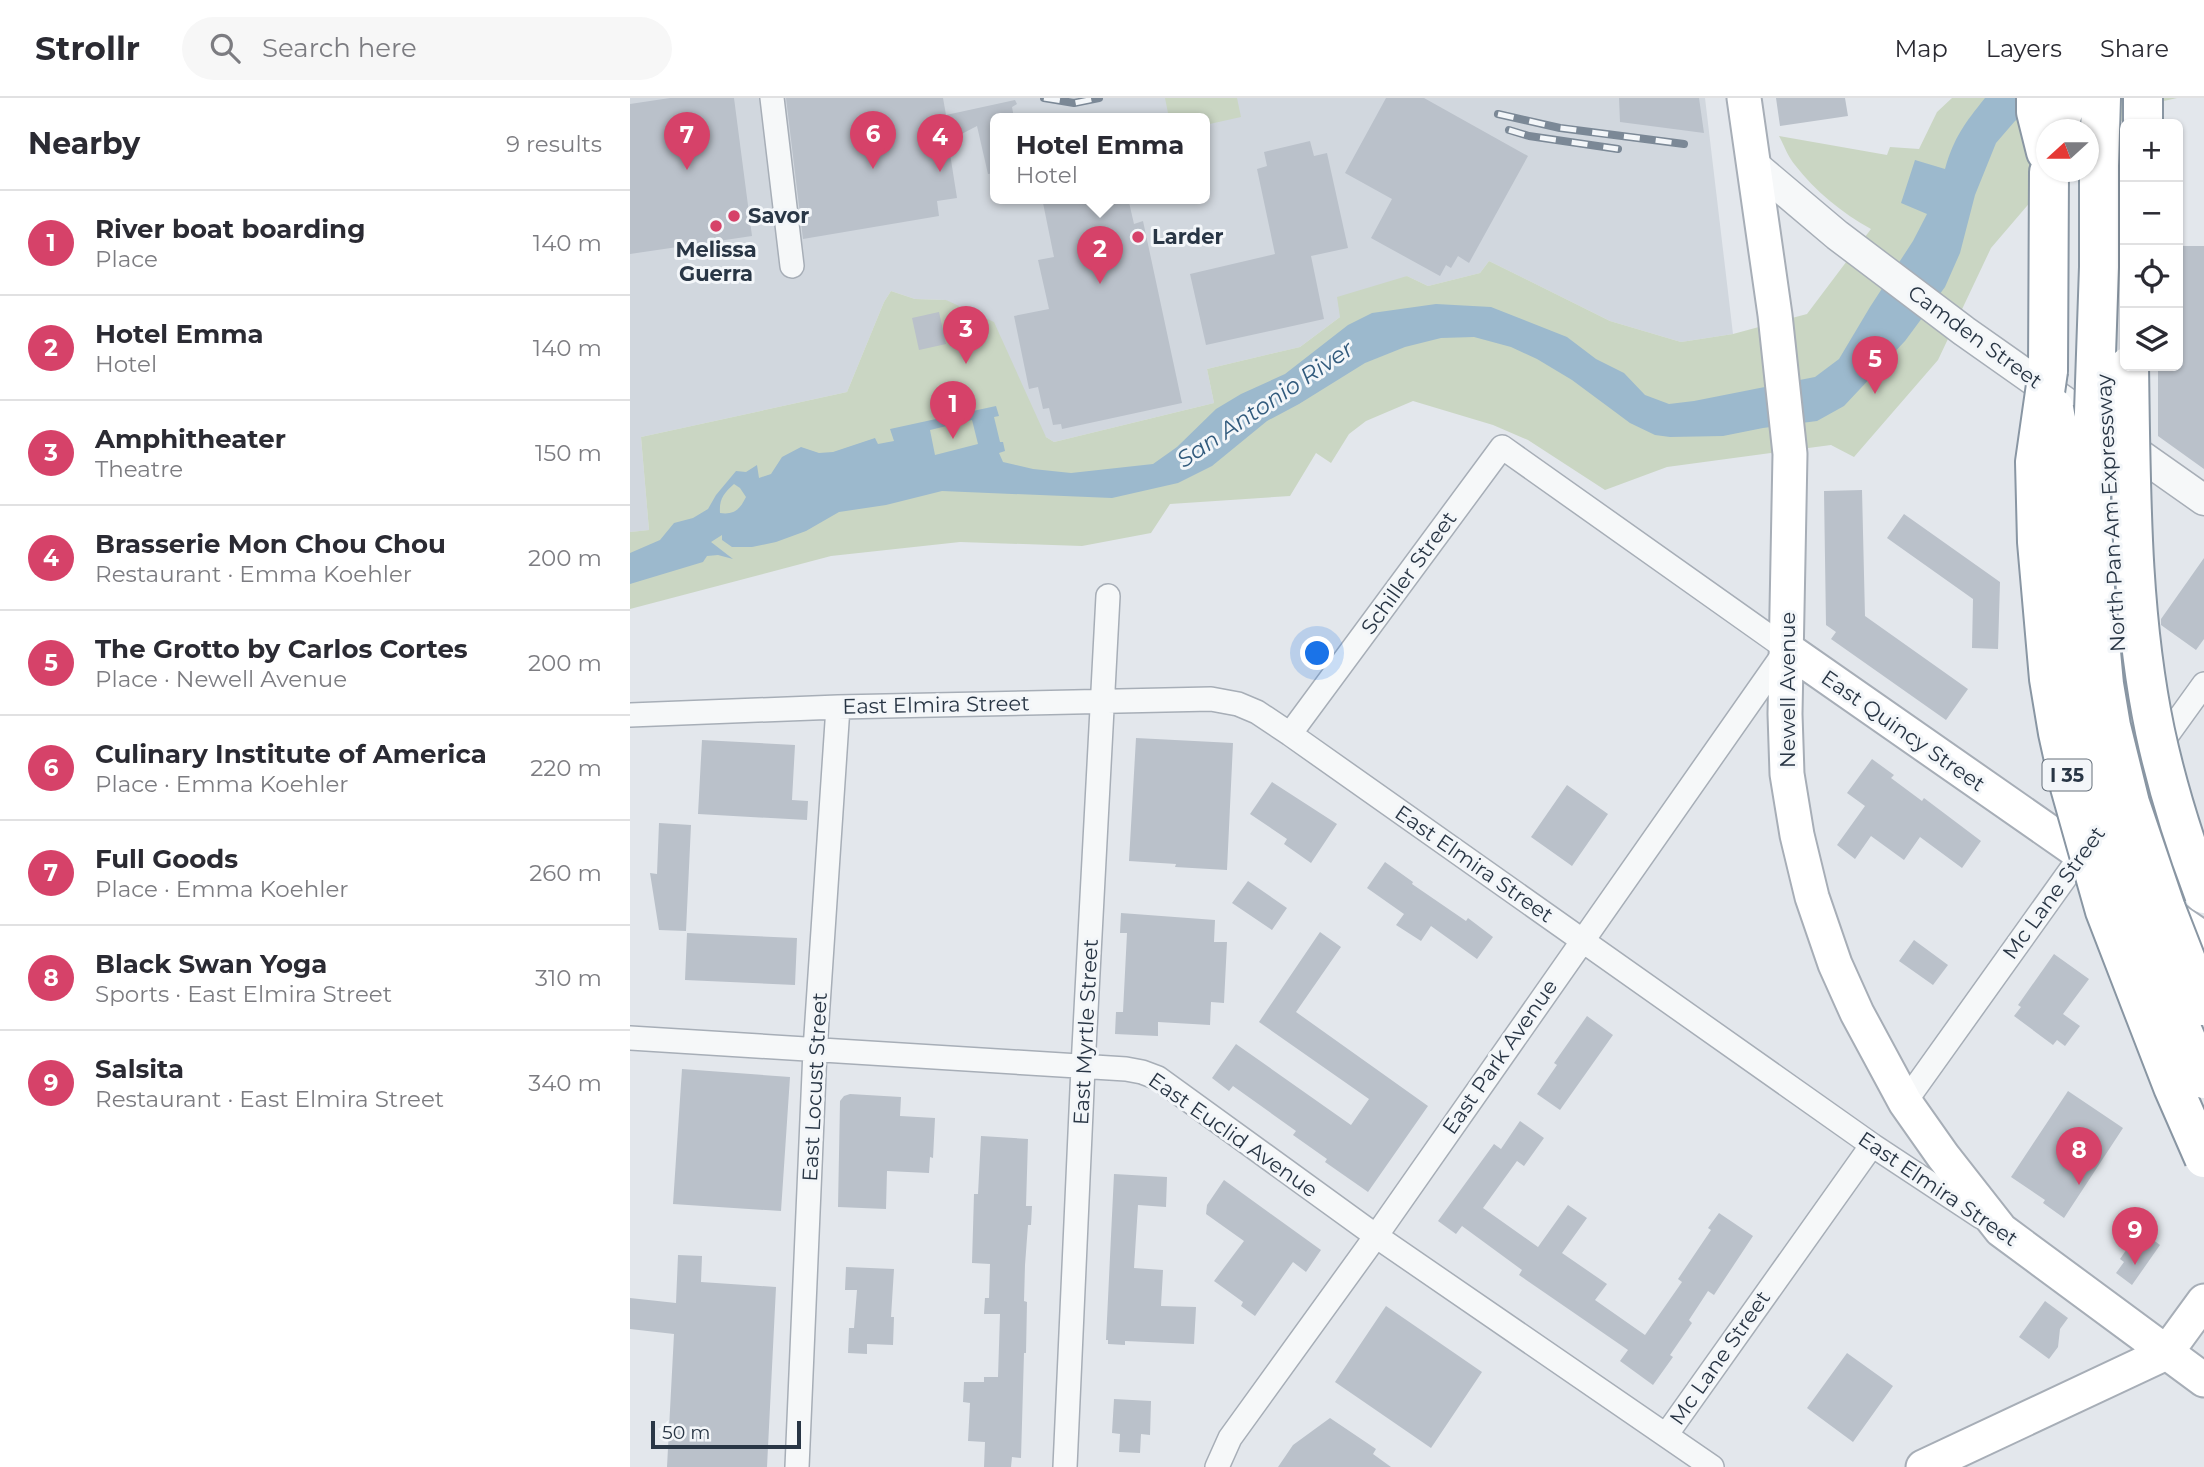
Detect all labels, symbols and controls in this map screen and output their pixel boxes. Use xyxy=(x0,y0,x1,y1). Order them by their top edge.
search box xyxy=(182,17,672,80)
text: Strollr xyxy=(35,28,140,68)
icon: search xyxy=(206,29,244,67)
text: Search here xyxy=(262,32,417,64)
text: Map xyxy=(1894,34,1948,63)
text: Layers xyxy=(1986,34,2062,63)
text: Share xyxy=(2100,34,2169,63)
pin: 6 xyxy=(850,111,896,169)
pin: 7 xyxy=(664,112,710,170)
popup xyxy=(990,113,1210,204)
pin: 4 xyxy=(917,114,963,172)
north arrow xyxy=(2036,119,2099,182)
map controls xyxy=(2120,119,2183,371)
button: + xyxy=(2120,119,2183,182)
text: Nearby xyxy=(28,125,140,162)
text: Hotel Emma xyxy=(1016,129,1184,161)
text: 9 results xyxy=(506,130,602,158)
text: Hotel xyxy=(1016,161,1078,189)
button: − xyxy=(2120,182,2183,245)
place label: Savor xyxy=(748,203,809,228)
marker: Savor xyxy=(726,208,742,224)
text: River boat boarding xyxy=(95,213,365,245)
marker: Melissa Guerra xyxy=(708,218,724,234)
place label: Larder xyxy=(1152,224,1223,249)
pin: 2 xyxy=(1077,226,1123,284)
text: 1 xyxy=(46,229,56,257)
text: 140 m xyxy=(533,229,602,257)
marker: Larder xyxy=(1130,229,1146,245)
place label: Melissa Guerra xyxy=(675,237,757,286)
text: Place xyxy=(95,245,158,273)
button: locate xyxy=(2120,245,2183,308)
street label: Camden Street xyxy=(1903,280,2047,394)
pin: 3 xyxy=(943,306,989,364)
button: layers xyxy=(2120,308,2183,371)
text: Hotel Emma xyxy=(95,318,264,350)
text: 2 xyxy=(44,334,58,362)
text: 140 m xyxy=(533,334,602,362)
water label: San Antonio River xyxy=(1171,334,1359,473)
pin: 5 xyxy=(1852,336,1898,394)
text: Hotel xyxy=(95,350,157,378)
street label: North Pan Am Expressway xyxy=(2091,373,2130,653)
pin: 1 xyxy=(930,381,976,439)
text: Amphitheater xyxy=(95,423,286,455)
text: 3 xyxy=(44,439,58,467)
text: 150 m xyxy=(535,439,602,467)
text: Theatre xyxy=(95,455,183,483)
street label: Schiller Street xyxy=(1356,506,1462,639)
text: Brasserie Mon Chou Chou xyxy=(95,528,446,560)
text: 4 xyxy=(43,544,59,572)
text: 200 m xyxy=(528,544,602,572)
text: Restaurant · Emma Koehler xyxy=(95,560,412,588)
street label: Newell Avenue xyxy=(1775,612,1800,768)
text: The Grotto by Carlos Cortes xyxy=(95,633,468,665)
your location xyxy=(1300,636,1334,670)
text: 5 xyxy=(44,649,58,677)
text: 200 m xyxy=(528,649,602,677)
text: Place · Newell Avenue xyxy=(95,665,347,693)
street label: East Quincy Street xyxy=(1817,665,1990,797)
street label: East Elmira Street xyxy=(842,690,1030,719)
text: Culinary Institute of America xyxy=(95,738,487,770)
text: 6 xyxy=(44,754,58,782)
text: 220 m xyxy=(530,754,602,782)
road number: I 35 xyxy=(2042,760,2092,790)
text: Place · Emma Koehler xyxy=(95,770,349,798)
street label: East Elmira Street xyxy=(1390,800,1558,927)
street label: Mc Lane Street xyxy=(1997,821,2110,964)
text: Full Goods xyxy=(95,843,238,875)
text: 7 xyxy=(44,859,58,887)
text: 260 m xyxy=(529,859,602,887)
text: Place · Emma Koehler xyxy=(95,875,349,903)
street label: East Myrtle Street xyxy=(1068,938,1103,1126)
text: Black Swan Yoga xyxy=(95,948,327,980)
text: 8 xyxy=(43,964,59,992)
text: 310 m xyxy=(535,964,602,992)
street label: East Park Avenue xyxy=(1437,974,1562,1139)
text: Sports · East Elmira Street xyxy=(95,980,392,1008)
street label: East Locust Street xyxy=(797,992,832,1182)
text: Salsita xyxy=(95,1053,184,1085)
street label: East Euclid Avenue xyxy=(1144,1067,1323,1202)
text: 9 xyxy=(44,1069,58,1097)
text: 340 m xyxy=(528,1069,602,1097)
text: Restaurant · East Elmira Street xyxy=(95,1085,444,1113)
street label: East Elmira Street xyxy=(1854,1126,2023,1251)
pin: 8 xyxy=(2056,1127,2102,1185)
pin: 9 xyxy=(2112,1207,2158,1265)
street label: Mc Lane Street xyxy=(1664,1286,1775,1430)
scale bar xyxy=(651,1418,802,1450)
text: 50 m xyxy=(662,1421,710,1444)

